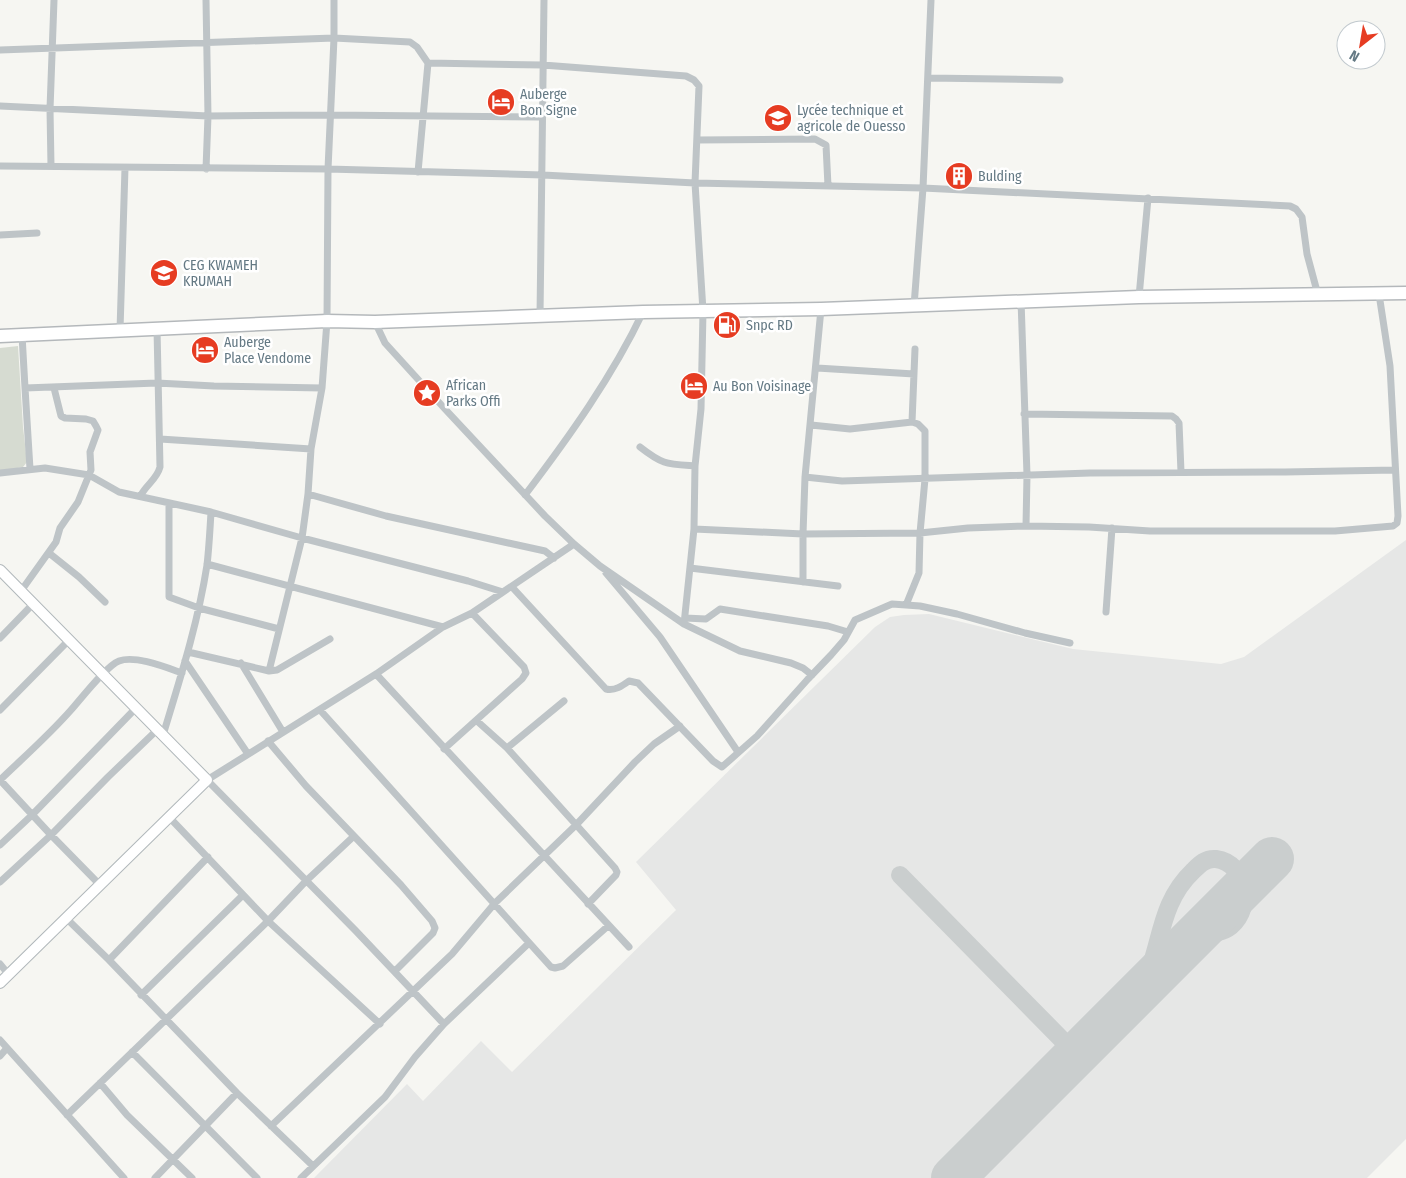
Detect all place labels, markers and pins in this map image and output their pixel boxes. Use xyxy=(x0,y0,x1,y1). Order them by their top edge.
place label: Auberge Bon Signe xyxy=(520,86,577,119)
hotel icon: Auberge Bon Signe xyxy=(486,87,516,117)
place label: Lycée technique et agricole de Ouesso xyxy=(797,102,906,135)
school or university icon: Lycée technique et agricole de Ouesso xyxy=(763,103,793,133)
building icon: Bulding xyxy=(944,161,974,191)
place label: Bulding xyxy=(978,168,1022,185)
place label: CEG KWAMEH KRUMAH xyxy=(183,257,258,290)
school or university icon: CEG KWAMEH KRUMAH xyxy=(149,258,179,288)
fuel station icon: Snpc RD xyxy=(712,310,742,340)
place label: Snpc RD xyxy=(746,317,793,334)
place label: Auberge Place Vendome xyxy=(224,334,311,367)
hotel icon: Auberge Place Vendome xyxy=(190,335,220,365)
hotel icon: Au Bon Voisinage xyxy=(679,371,709,401)
place label: African Parks Offi xyxy=(446,377,500,410)
place icon: African Parks Offi xyxy=(412,378,442,408)
place label: Au Bon Voisinage xyxy=(713,378,811,395)

